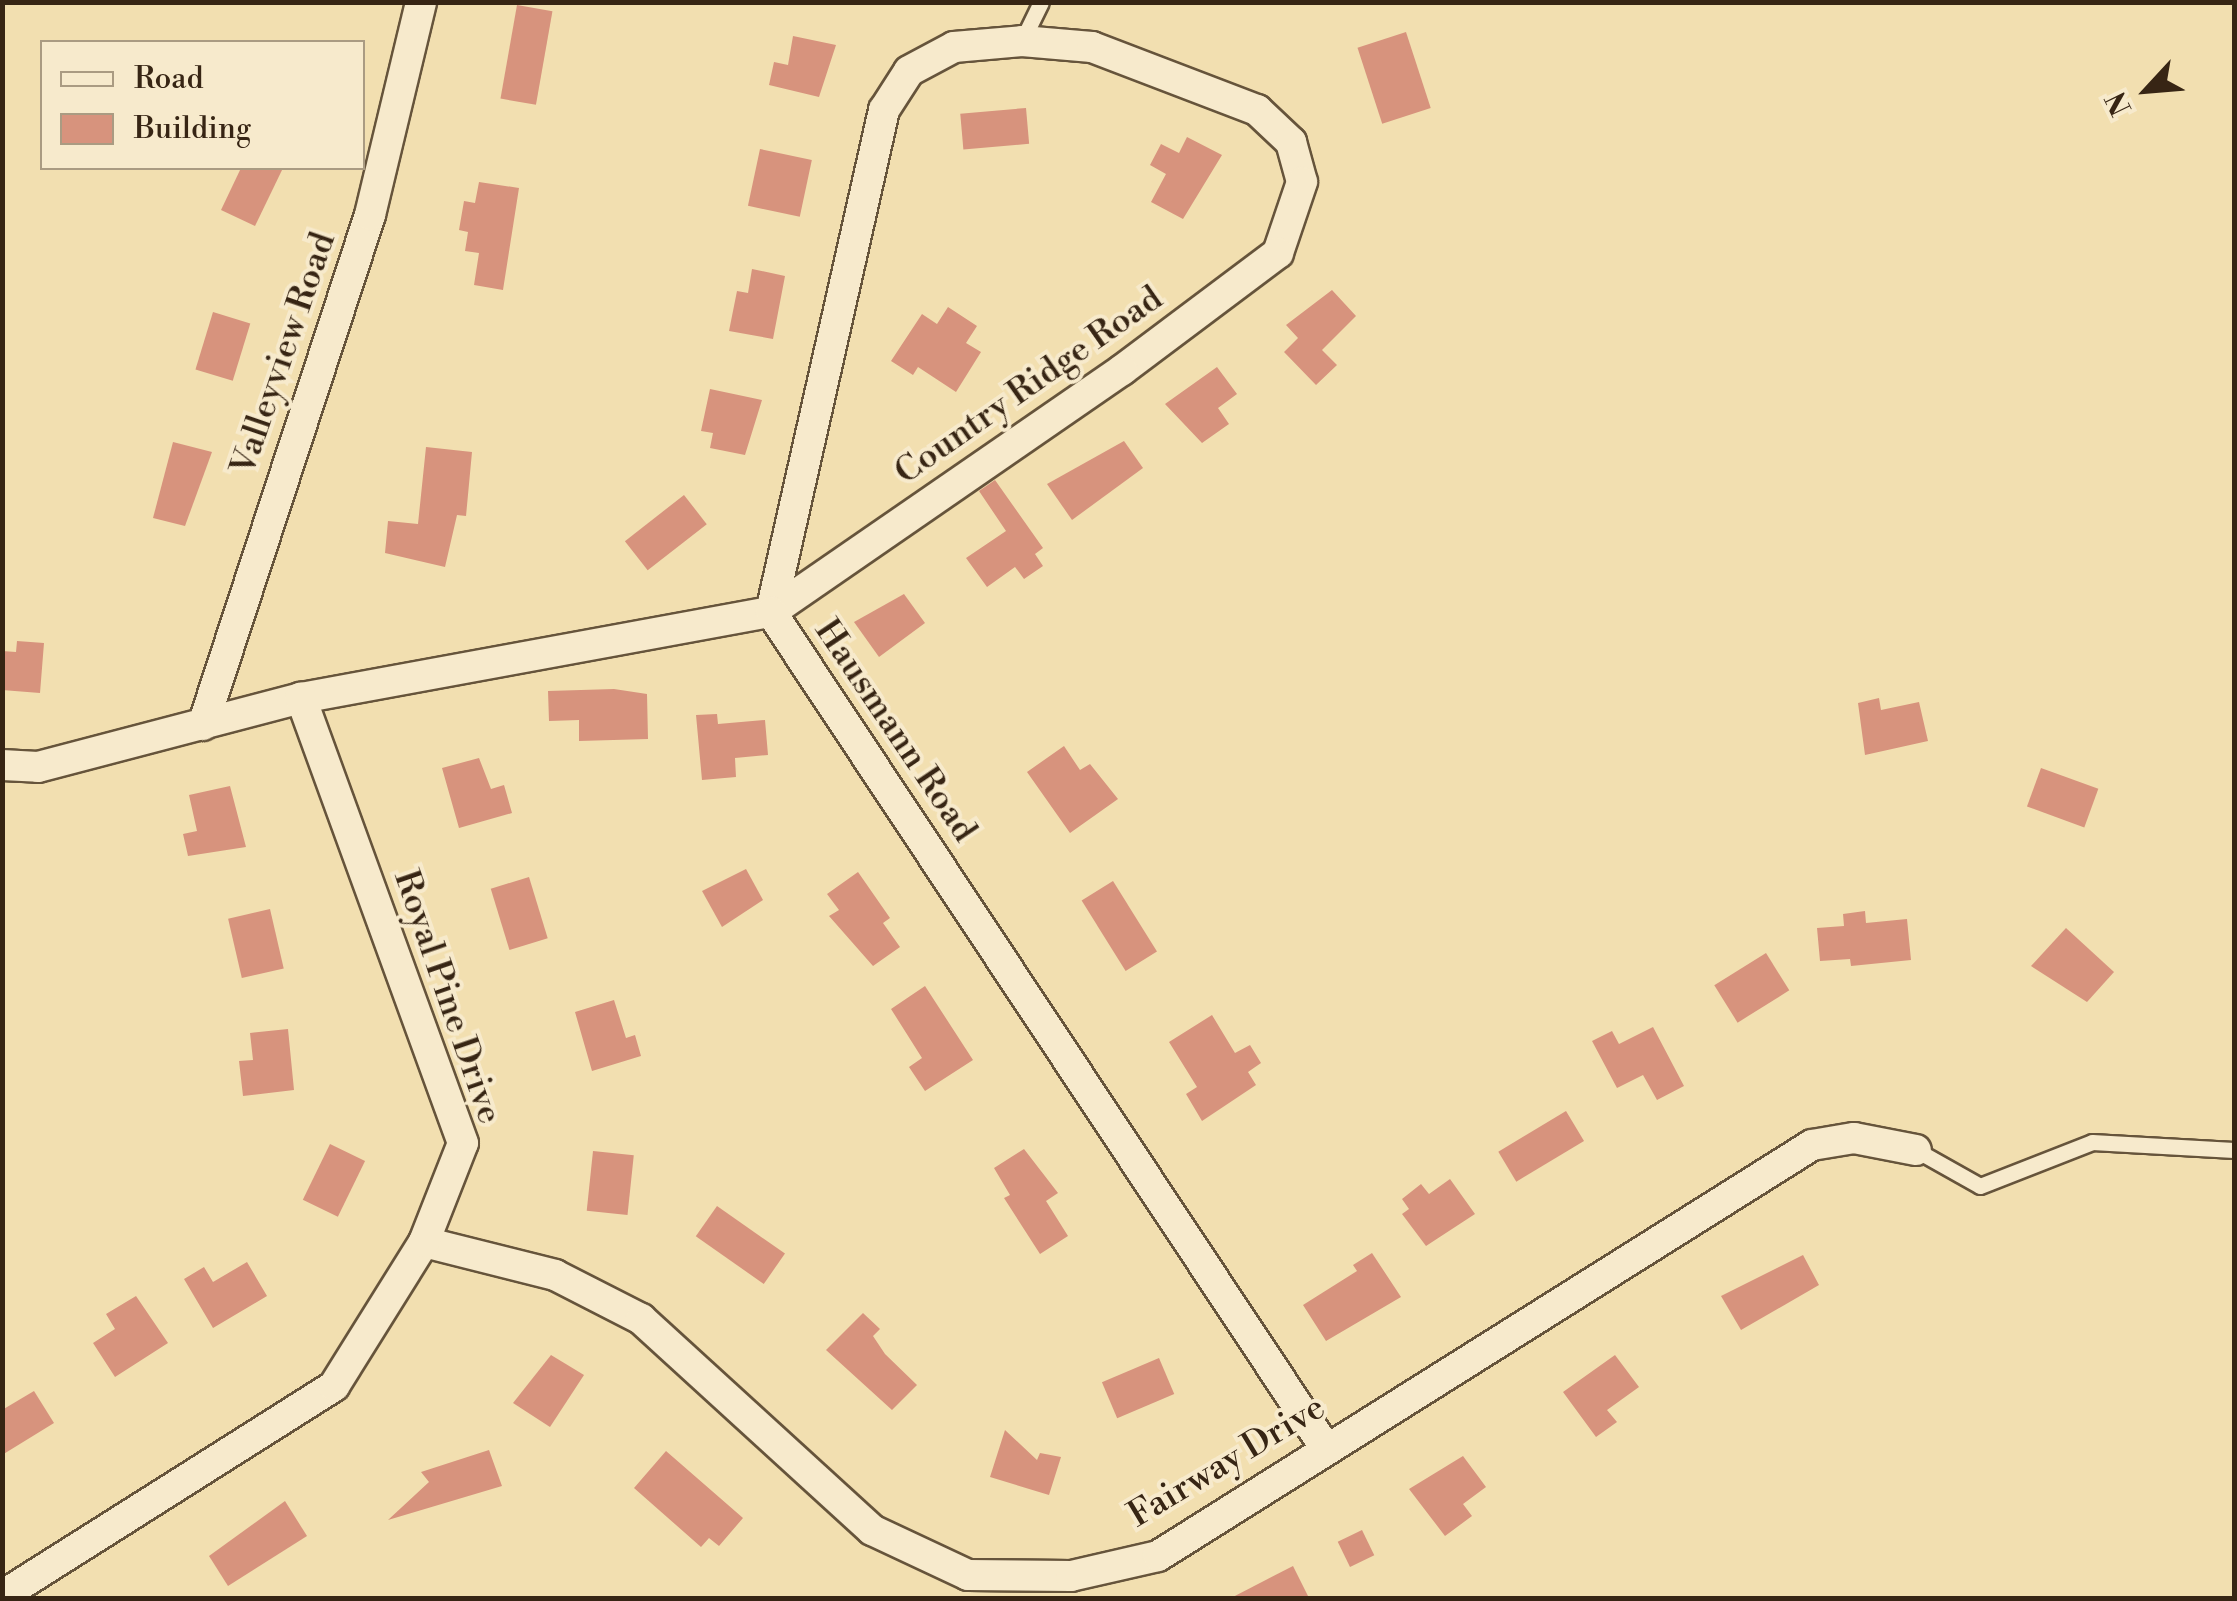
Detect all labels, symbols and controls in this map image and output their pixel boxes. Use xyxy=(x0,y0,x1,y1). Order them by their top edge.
legend xyxy=(40,40,365,170)
north arrow xyxy=(2097,40,2197,140)
text: Road xyxy=(134,60,204,98)
text: N xyxy=(2099,86,2140,121)
text: Building xyxy=(134,110,251,148)
street label: Valleyview Road xyxy=(223,227,345,481)
street label: Country Ridge Road xyxy=(887,278,1171,494)
street label: Hausmann Road xyxy=(805,612,985,850)
street label: Royal Pine Drive xyxy=(384,865,510,1129)
street label: Fairway Drive xyxy=(1121,1387,1333,1537)

